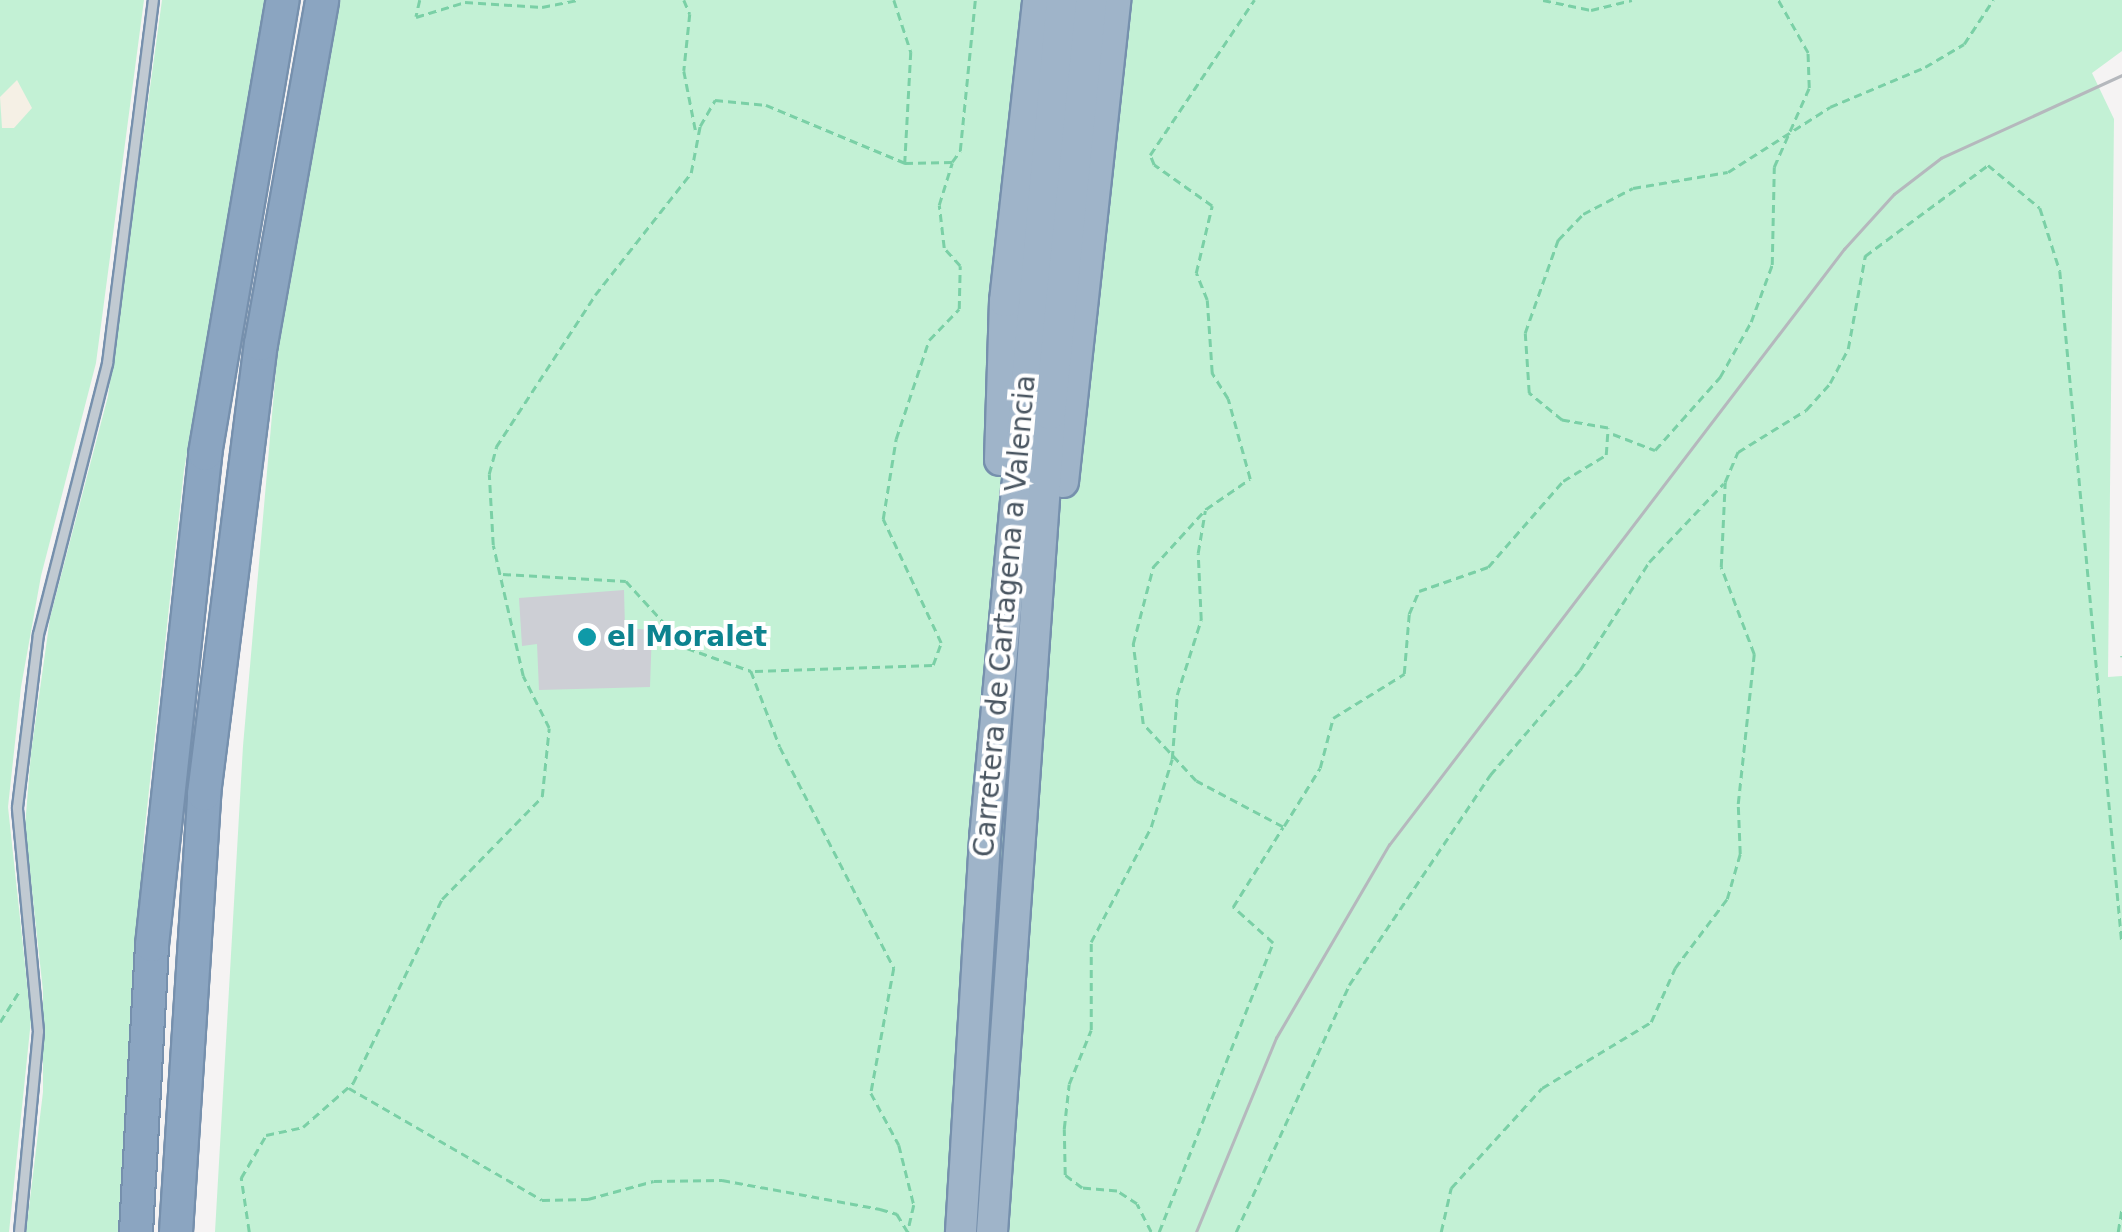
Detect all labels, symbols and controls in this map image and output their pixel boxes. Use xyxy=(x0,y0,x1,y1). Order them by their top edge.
street label: Carretera de Cartagena a Valencia xyxy=(967,373,1043,859)
place label: el Moralet xyxy=(607,620,767,654)
marker: el Moralet xyxy=(576,626,598,648)

